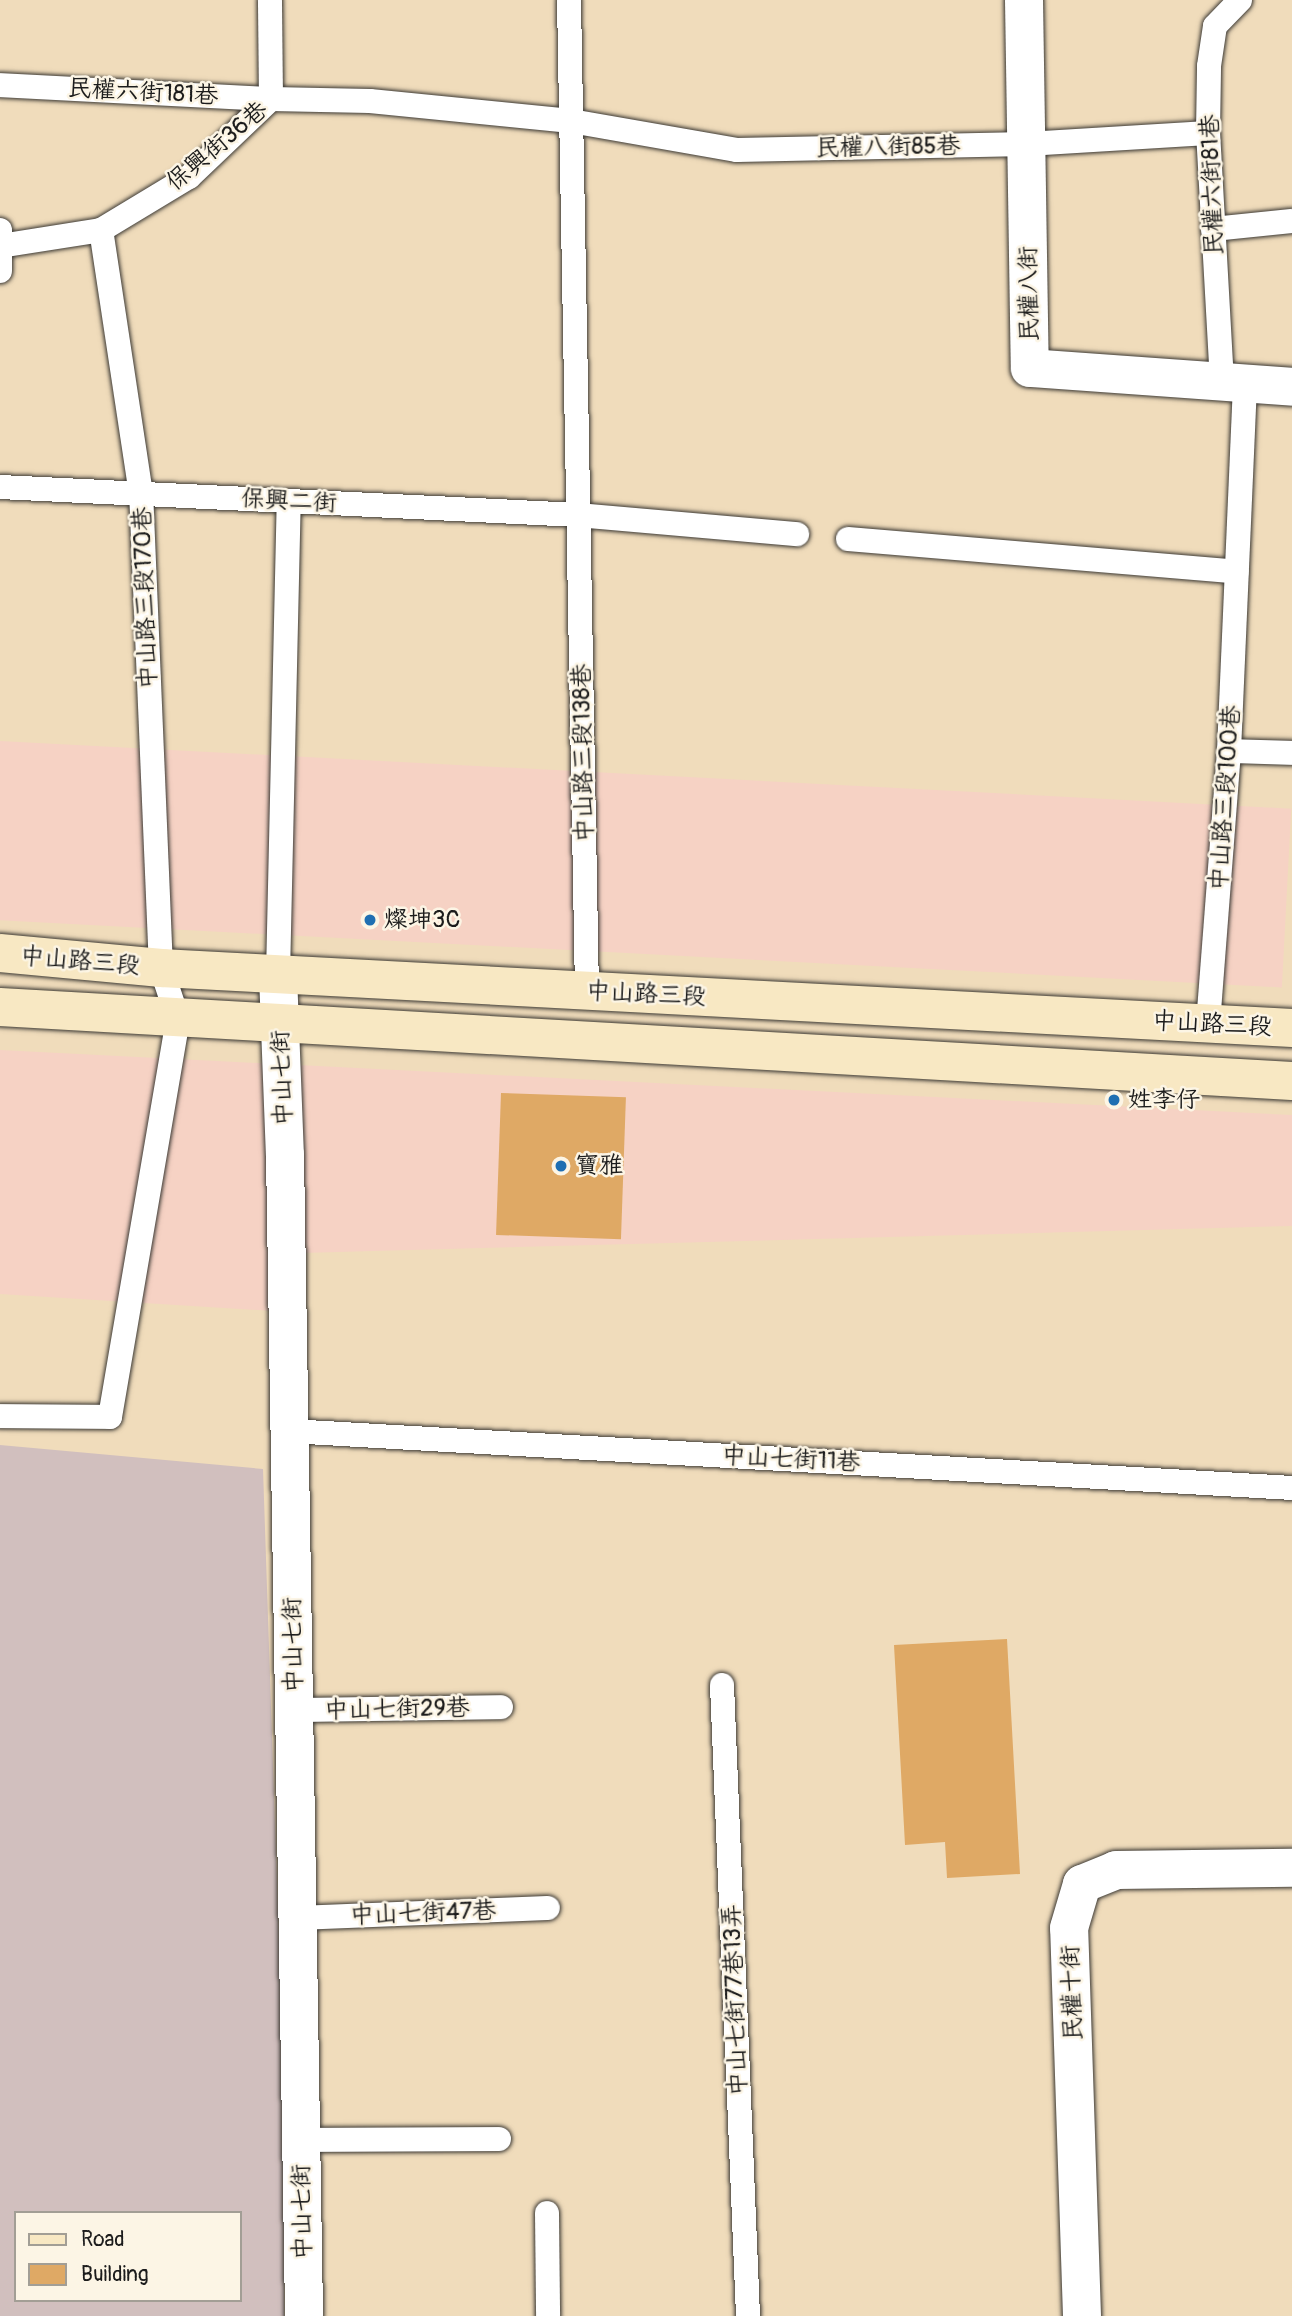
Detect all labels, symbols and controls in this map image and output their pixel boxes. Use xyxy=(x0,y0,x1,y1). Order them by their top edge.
street label: 民權六街181巷 xyxy=(67,74,219,110)
street label: 保興街36巷 xyxy=(160,95,274,197)
street label: 民權六街81巷 xyxy=(1195,114,1229,256)
street label: 民權八街85巷 xyxy=(815,131,961,163)
street label: 民權八街 xyxy=(1014,246,1044,342)
street label: 保興二街 xyxy=(240,484,338,518)
street label: 中山路三段170巷 xyxy=(127,506,163,690)
street label: 中山路三段138巷 xyxy=(567,663,599,843)
street label: 中山路三段100巷 xyxy=(1204,704,1246,892)
place label: 燦坤3C xyxy=(384,906,460,934)
marker: 燦坤3C xyxy=(362,912,378,928)
street label: 中山路三段 xyxy=(19,941,141,981)
street label: 中山路三段 xyxy=(585,976,707,1012)
street label: 中山路三段 xyxy=(1151,1006,1273,1042)
street label: 中山七街 xyxy=(266,1030,298,1126)
place label: 姓李仔 xyxy=(1128,1086,1200,1114)
marker: 姓李仔 xyxy=(1106,1092,1122,1108)
place label: 寶雅 xyxy=(575,1152,623,1180)
marker: 寶雅 xyxy=(553,1158,569,1174)
street label: 中山七街11巷 xyxy=(721,1441,861,1477)
street label: 中山七街 xyxy=(278,1597,308,1693)
street label: 中山七街29巷 xyxy=(324,1693,470,1725)
street label: 中山七街47巷 xyxy=(349,1896,497,1930)
street label: 中山七街77巷13弄 xyxy=(717,1903,753,2097)
street label: 民權十街 xyxy=(1056,1945,1088,2041)
street label: 中山七街 xyxy=(287,2164,317,2260)
legend xyxy=(14,2211,242,2302)
text: Road xyxy=(81,2226,125,2253)
text: Building xyxy=(81,2261,148,2288)

